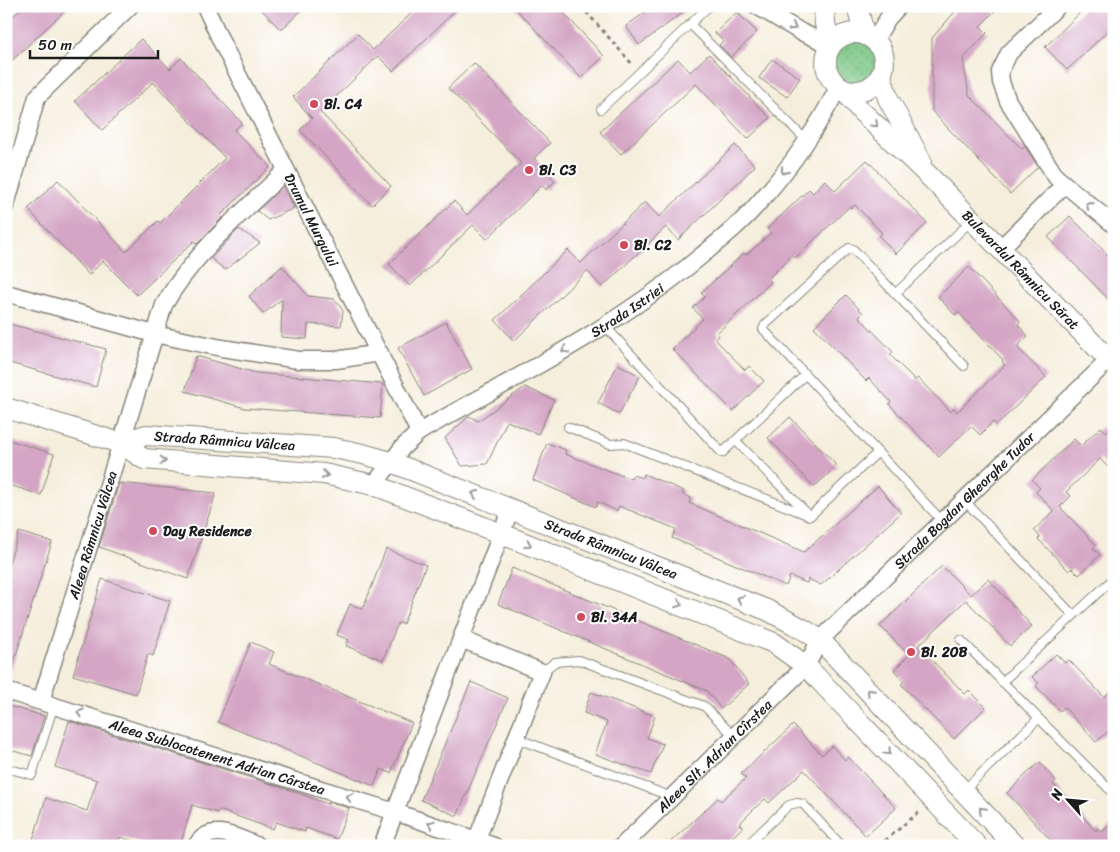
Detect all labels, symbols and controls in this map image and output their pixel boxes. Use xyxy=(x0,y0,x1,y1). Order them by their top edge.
one-way arrow xyxy=(787,21,796,31)
scale bar xyxy=(30,28,158,60)
text: 50 m xyxy=(38,32,73,58)
place label: Bl. C4 xyxy=(324,92,362,117)
marker: Bl. C4 xyxy=(308,98,320,110)
one-way arrow xyxy=(869,118,878,127)
place label: Bl. C3 xyxy=(539,158,576,183)
marker: Bl. C3 xyxy=(523,164,535,176)
one-way arrow xyxy=(781,166,790,175)
street label: Drumul Murgului xyxy=(277,169,346,272)
one-way arrow xyxy=(1086,202,1095,210)
street label: Bulevardul Râmnicu Sărat xyxy=(956,204,1086,336)
place label: Bl. C2 xyxy=(634,233,672,258)
marker: Bl. C2 xyxy=(618,239,630,251)
street label: Strada Istriei xyxy=(585,276,670,344)
one-way arrow xyxy=(561,344,570,354)
street label: Strada Râmnicu Vâlcea xyxy=(153,423,296,458)
street label: Strada Bogdan Gheorghe Tudor xyxy=(888,424,1042,575)
one-way arrow xyxy=(160,455,168,466)
street label: Aleea Râmnicu Vâlcea xyxy=(61,467,124,603)
one-way arrow xyxy=(322,469,330,480)
one-way arrow xyxy=(471,490,480,500)
street label: Strada Râmnicu Vâlcea xyxy=(541,511,681,586)
place label: Day Residence xyxy=(163,519,252,544)
marker: Day Residence xyxy=(147,525,159,537)
one-way arrow xyxy=(523,538,532,549)
one-way arrow xyxy=(736,594,745,605)
one-way arrow xyxy=(674,598,683,608)
place label: Bl. 34A xyxy=(591,605,637,630)
marker: Bl. 34A xyxy=(575,611,587,623)
place label: Bl. 20B xyxy=(921,640,968,665)
marker: Bl. 20B xyxy=(905,646,917,658)
one-way arrow xyxy=(866,689,875,698)
street label: Aleea Slt. Adrian Cîrstea xyxy=(650,692,779,819)
one-way arrow xyxy=(76,709,85,719)
street label: Aleea Sublocotenent Adrian Cârstea xyxy=(105,711,329,802)
one-way arrow xyxy=(882,746,891,755)
north arrow xyxy=(1042,774,1092,824)
text: N xyxy=(1043,784,1070,805)
one-way arrow xyxy=(345,793,353,803)
one-way arrow xyxy=(979,807,988,816)
one-way arrow xyxy=(427,820,436,830)

